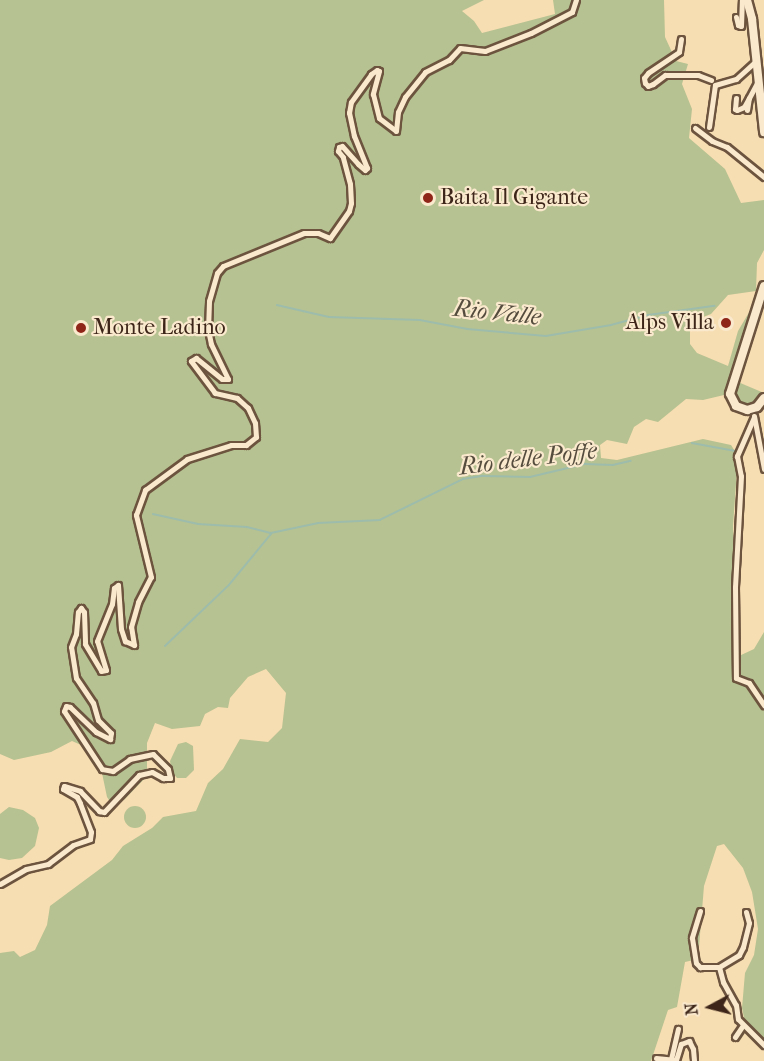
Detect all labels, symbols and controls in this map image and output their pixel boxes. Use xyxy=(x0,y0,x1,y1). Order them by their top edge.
place label: Baita Il Gigante xyxy=(440,185,588,211)
marker: Baita Il Gigante xyxy=(421,191,435,205)
water label: Rio Valle xyxy=(452,294,542,332)
place label: Alps Villa xyxy=(626,310,714,336)
place label: Monte Ladino xyxy=(93,315,226,341)
marker: Alps Villa xyxy=(719,316,733,330)
marker: Monte Ladino xyxy=(74,321,88,335)
water label: Rio delle Poffe xyxy=(458,436,598,482)
north arrow xyxy=(680,977,740,1037)
text: N xyxy=(681,1002,702,1016)

